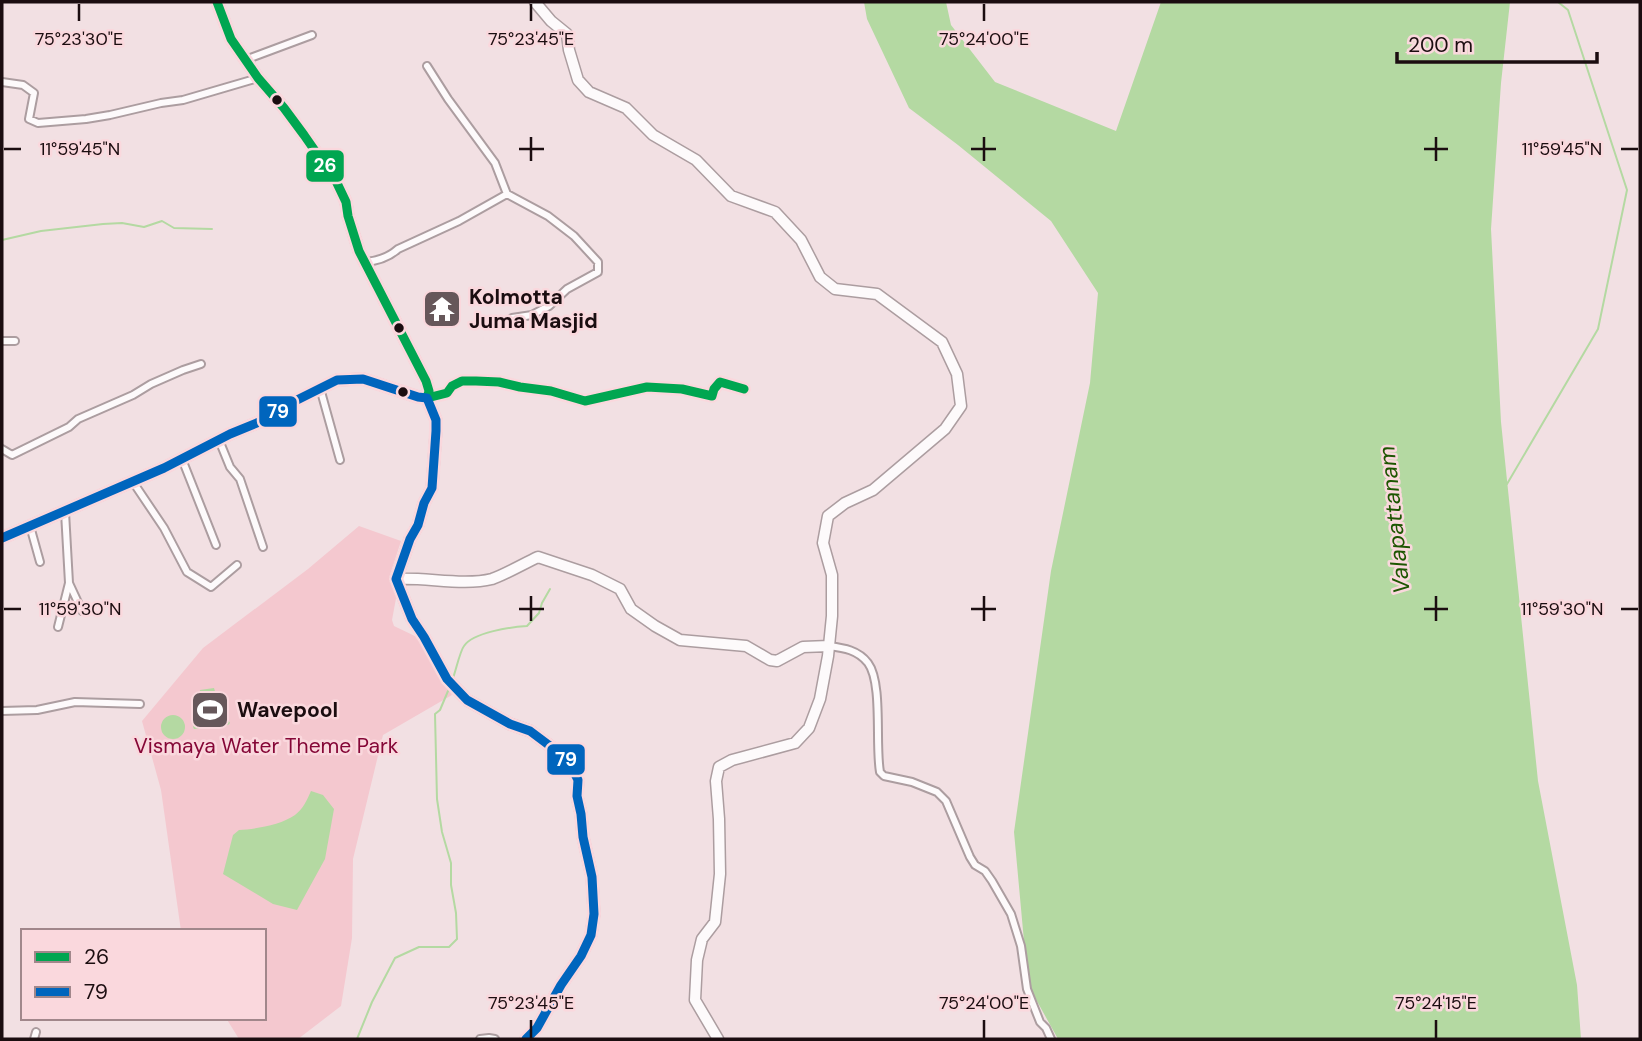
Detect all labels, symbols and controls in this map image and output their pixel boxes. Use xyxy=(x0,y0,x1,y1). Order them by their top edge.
scale bar xyxy=(1397,21,1596,65)
text: 75°23'30"E xyxy=(35,27,123,51)
text: 75°23'45"E xyxy=(488,27,574,51)
text: 75°24'00"E xyxy=(939,27,1029,51)
text: 200 m xyxy=(1408,31,1473,59)
unlabelled marker xyxy=(270,93,284,107)
text: 11°59'45"N xyxy=(40,137,120,161)
text: 11°59'45"N xyxy=(1522,137,1602,161)
line badge: 26 xyxy=(305,149,345,183)
text: 26 xyxy=(313,153,337,178)
place label: Kolmotta Juma Masjid xyxy=(469,283,598,335)
temple icon: Kolmotta Juma Masjid xyxy=(421,288,463,330)
unlabelled marker xyxy=(392,321,406,335)
unlabelled marker xyxy=(396,385,410,399)
line badge: 79 xyxy=(258,395,298,428)
text: 79 xyxy=(267,399,289,424)
water label: Valapattanam xyxy=(1371,445,1417,595)
text: 11°59'30"N xyxy=(39,597,121,621)
text: 11°59'30"N xyxy=(1521,597,1603,621)
sports icon: Wavepool xyxy=(189,689,231,731)
place label: Wavepool xyxy=(237,696,338,724)
park label: Vismaya Water Theme Park xyxy=(134,732,399,760)
line badge: 79 xyxy=(546,743,586,776)
text: 79 xyxy=(555,747,577,772)
legend xyxy=(21,929,266,1020)
text: 26 xyxy=(84,943,109,971)
text: 79 xyxy=(84,978,108,1006)
text: 75°23'45"E xyxy=(488,991,574,1015)
text: 75°24'00"E xyxy=(939,991,1029,1015)
text: 75°24'15"E xyxy=(1395,991,1477,1015)

